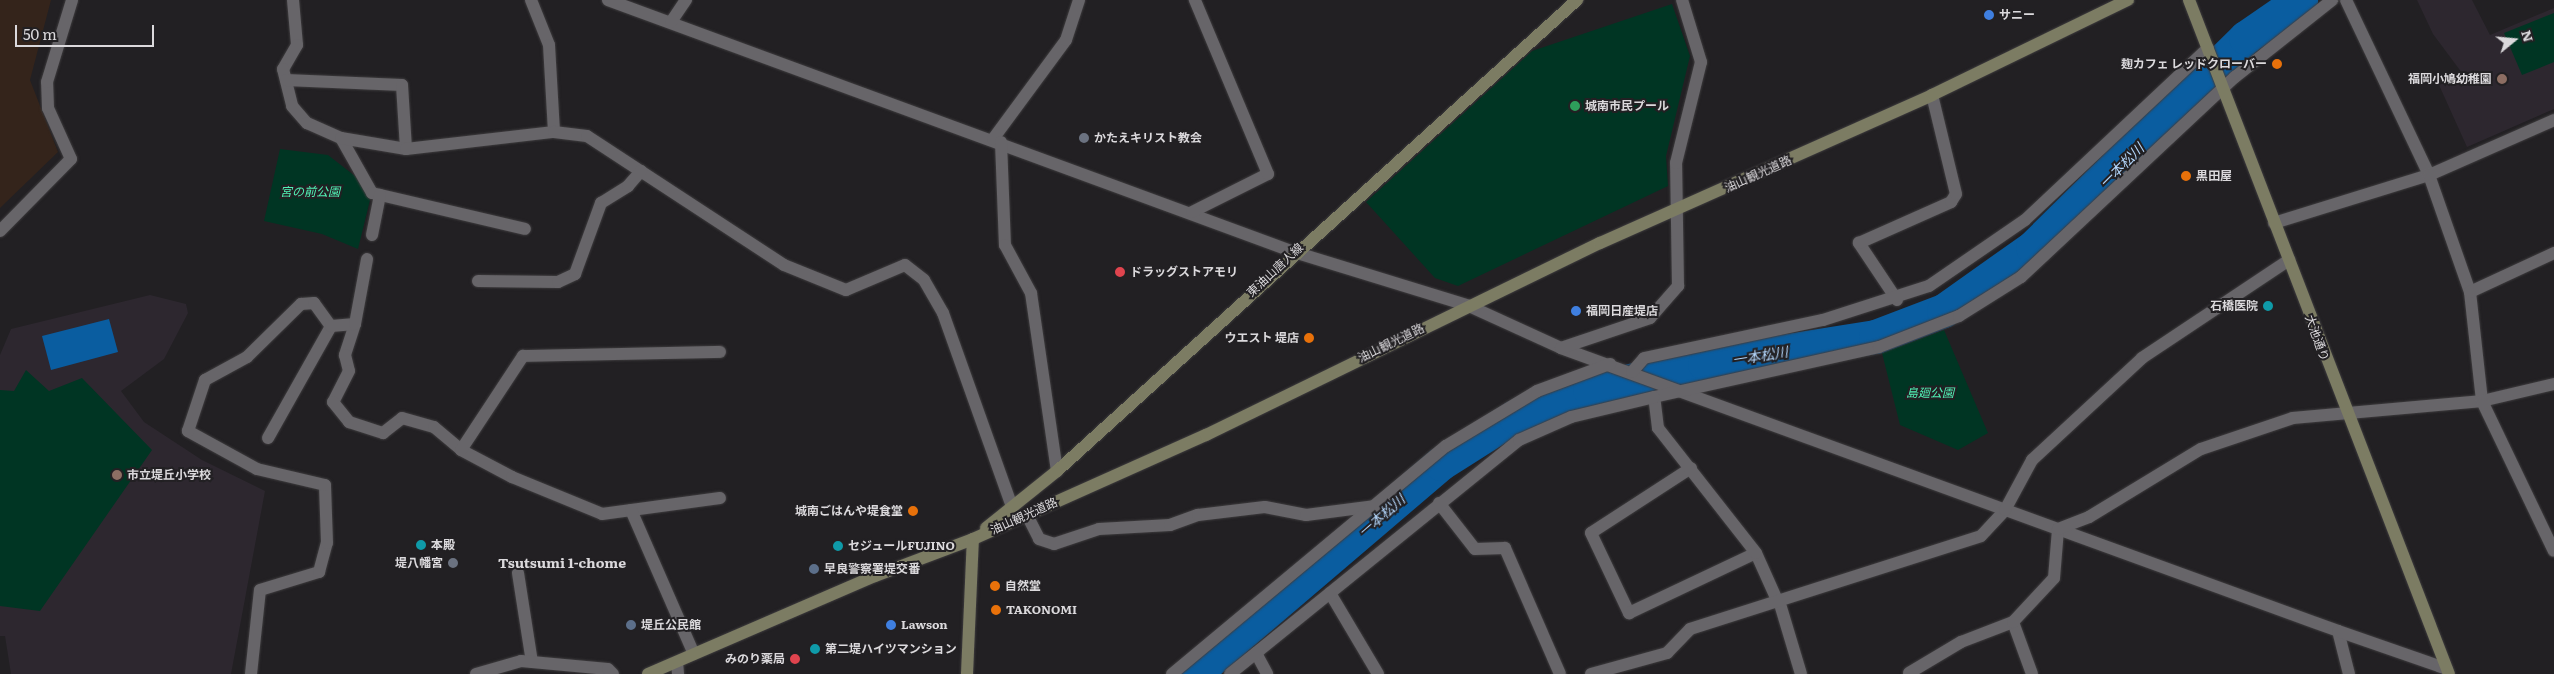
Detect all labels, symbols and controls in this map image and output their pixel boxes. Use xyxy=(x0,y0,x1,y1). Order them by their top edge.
place label: サニー xyxy=(1999,8,2035,22)
marker: サニー xyxy=(1983,9,1995,21)
scale bar xyxy=(18,15,156,47)
north arrow xyxy=(2489,15,2539,65)
text: 50 m xyxy=(23,22,57,45)
text: N xyxy=(2517,27,2540,44)
place label: 麹カフェ レッドクローバー xyxy=(2121,57,2267,71)
marker: 麹カフェ レッドクローバー xyxy=(2271,58,2283,70)
place label: 福岡小鳩幼稚園 xyxy=(2408,72,2492,86)
marker: 福岡小鳩幼稚園 xyxy=(2496,73,2508,85)
place label: 城南市民プール xyxy=(1585,99,1669,113)
marker: 城南市民プール xyxy=(1569,100,1581,112)
place label: かたえキリスト教会 xyxy=(1094,131,1202,145)
marker: かたえキリスト教会 xyxy=(1078,132,1090,144)
water label: 一本松川 xyxy=(2095,139,2147,191)
street label: 油山観光道路 xyxy=(1722,153,1794,195)
place label: 黒田屋 xyxy=(2196,169,2232,183)
marker: 黒田屋 xyxy=(2180,170,2192,182)
park label: 宮の前公園 xyxy=(280,185,340,199)
street label: 東油山唐人線 xyxy=(1244,240,1306,300)
place label: ドラッグストアモリ xyxy=(1130,265,1238,279)
marker: ドラッグストアモリ xyxy=(1114,266,1126,278)
place label: 石橋医院 xyxy=(2210,299,2258,313)
marker: 石橋医院 xyxy=(2262,300,2274,312)
place label: 福岡日産堤店 xyxy=(1586,304,1658,318)
marker: 福岡日産堤店 xyxy=(1570,305,1582,317)
street label: 大池通り xyxy=(2302,313,2332,363)
street label: 油山観光道路 xyxy=(1355,321,1427,365)
place label: ウエスト 堤店 xyxy=(1225,331,1299,345)
marker: ウエスト 堤店 xyxy=(1303,332,1315,344)
water label: 一本松川 xyxy=(1731,342,1789,368)
park label: 島廻公園 xyxy=(1906,386,1954,400)
place label: 市立堤丘小学校 xyxy=(127,468,211,482)
marker: 市立堤丘小学校 xyxy=(111,469,123,481)
water label: 一本松川 xyxy=(1354,490,1408,540)
street label: 油山観光道路 xyxy=(988,495,1060,537)
place label: 城南ごはんや堤食堂 xyxy=(795,504,903,518)
marker: 城南ごはんや堤食堂 xyxy=(907,505,919,517)
place label: 本殿 xyxy=(431,538,455,552)
marker: 本殿 xyxy=(415,539,427,551)
place label: セジュールFUJINO xyxy=(848,539,956,553)
marker: セジュールFUJINO xyxy=(832,540,844,552)
district label: Tsutsumi 1-chome xyxy=(498,554,626,570)
place label: 堤八幡宮 xyxy=(395,556,443,570)
marker: 堤八幡宮 xyxy=(447,557,459,569)
place label: 早良警察署堤交番 xyxy=(824,562,920,576)
marker: 早良警察署堤交番 xyxy=(808,563,820,575)
place label: 自然堂 xyxy=(1005,579,1041,593)
marker: 自然堂 xyxy=(989,580,1001,592)
place label: TAKONOMI xyxy=(1006,603,1077,617)
marker: TAKONOMI xyxy=(990,604,1002,616)
place label: 堤丘公民館 xyxy=(641,618,701,632)
place label: Lawson xyxy=(901,618,948,632)
marker: 堤丘公民館 xyxy=(625,619,637,631)
marker: Lawson xyxy=(885,619,897,631)
place label: 第二堤ハイツマンション xyxy=(825,642,957,656)
marker: 第二堤ハイツマンション xyxy=(809,643,821,655)
place label: みのり薬局 xyxy=(725,652,785,666)
marker: みのり薬局 xyxy=(789,653,801,665)

